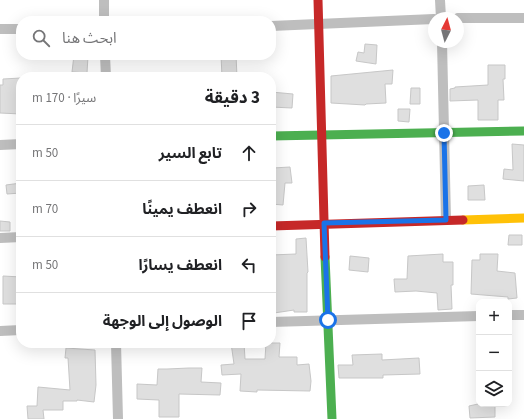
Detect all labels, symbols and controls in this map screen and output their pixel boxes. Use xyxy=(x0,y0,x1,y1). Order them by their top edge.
north arrow xyxy=(428,12,464,48)
search box xyxy=(16,16,276,60)
icon: search xyxy=(30,27,52,49)
text: ابحث هنا xyxy=(62,28,117,49)
text: 3 دقيقة xyxy=(205,86,260,110)
text: سيرًا · 170 m xyxy=(32,89,96,107)
route end xyxy=(435,124,453,142)
icon: ahead xyxy=(238,142,260,164)
text: تابع السير xyxy=(159,143,222,164)
text: 50 m xyxy=(32,144,58,162)
icon: right xyxy=(238,198,260,220)
text: انعطف يمينًا xyxy=(142,199,222,220)
text: 70 m xyxy=(32,200,58,218)
icon: left xyxy=(238,254,260,276)
text: انعطف يسارًا xyxy=(138,255,222,276)
text: 50 m xyxy=(32,256,58,274)
map controls xyxy=(476,299,512,407)
button: + xyxy=(476,299,512,335)
icon: arrive xyxy=(238,310,260,332)
text: الوصول إلى الوجهة xyxy=(103,311,222,332)
route start xyxy=(319,311,337,329)
button: − xyxy=(476,335,512,371)
button: layers xyxy=(476,371,512,407)

